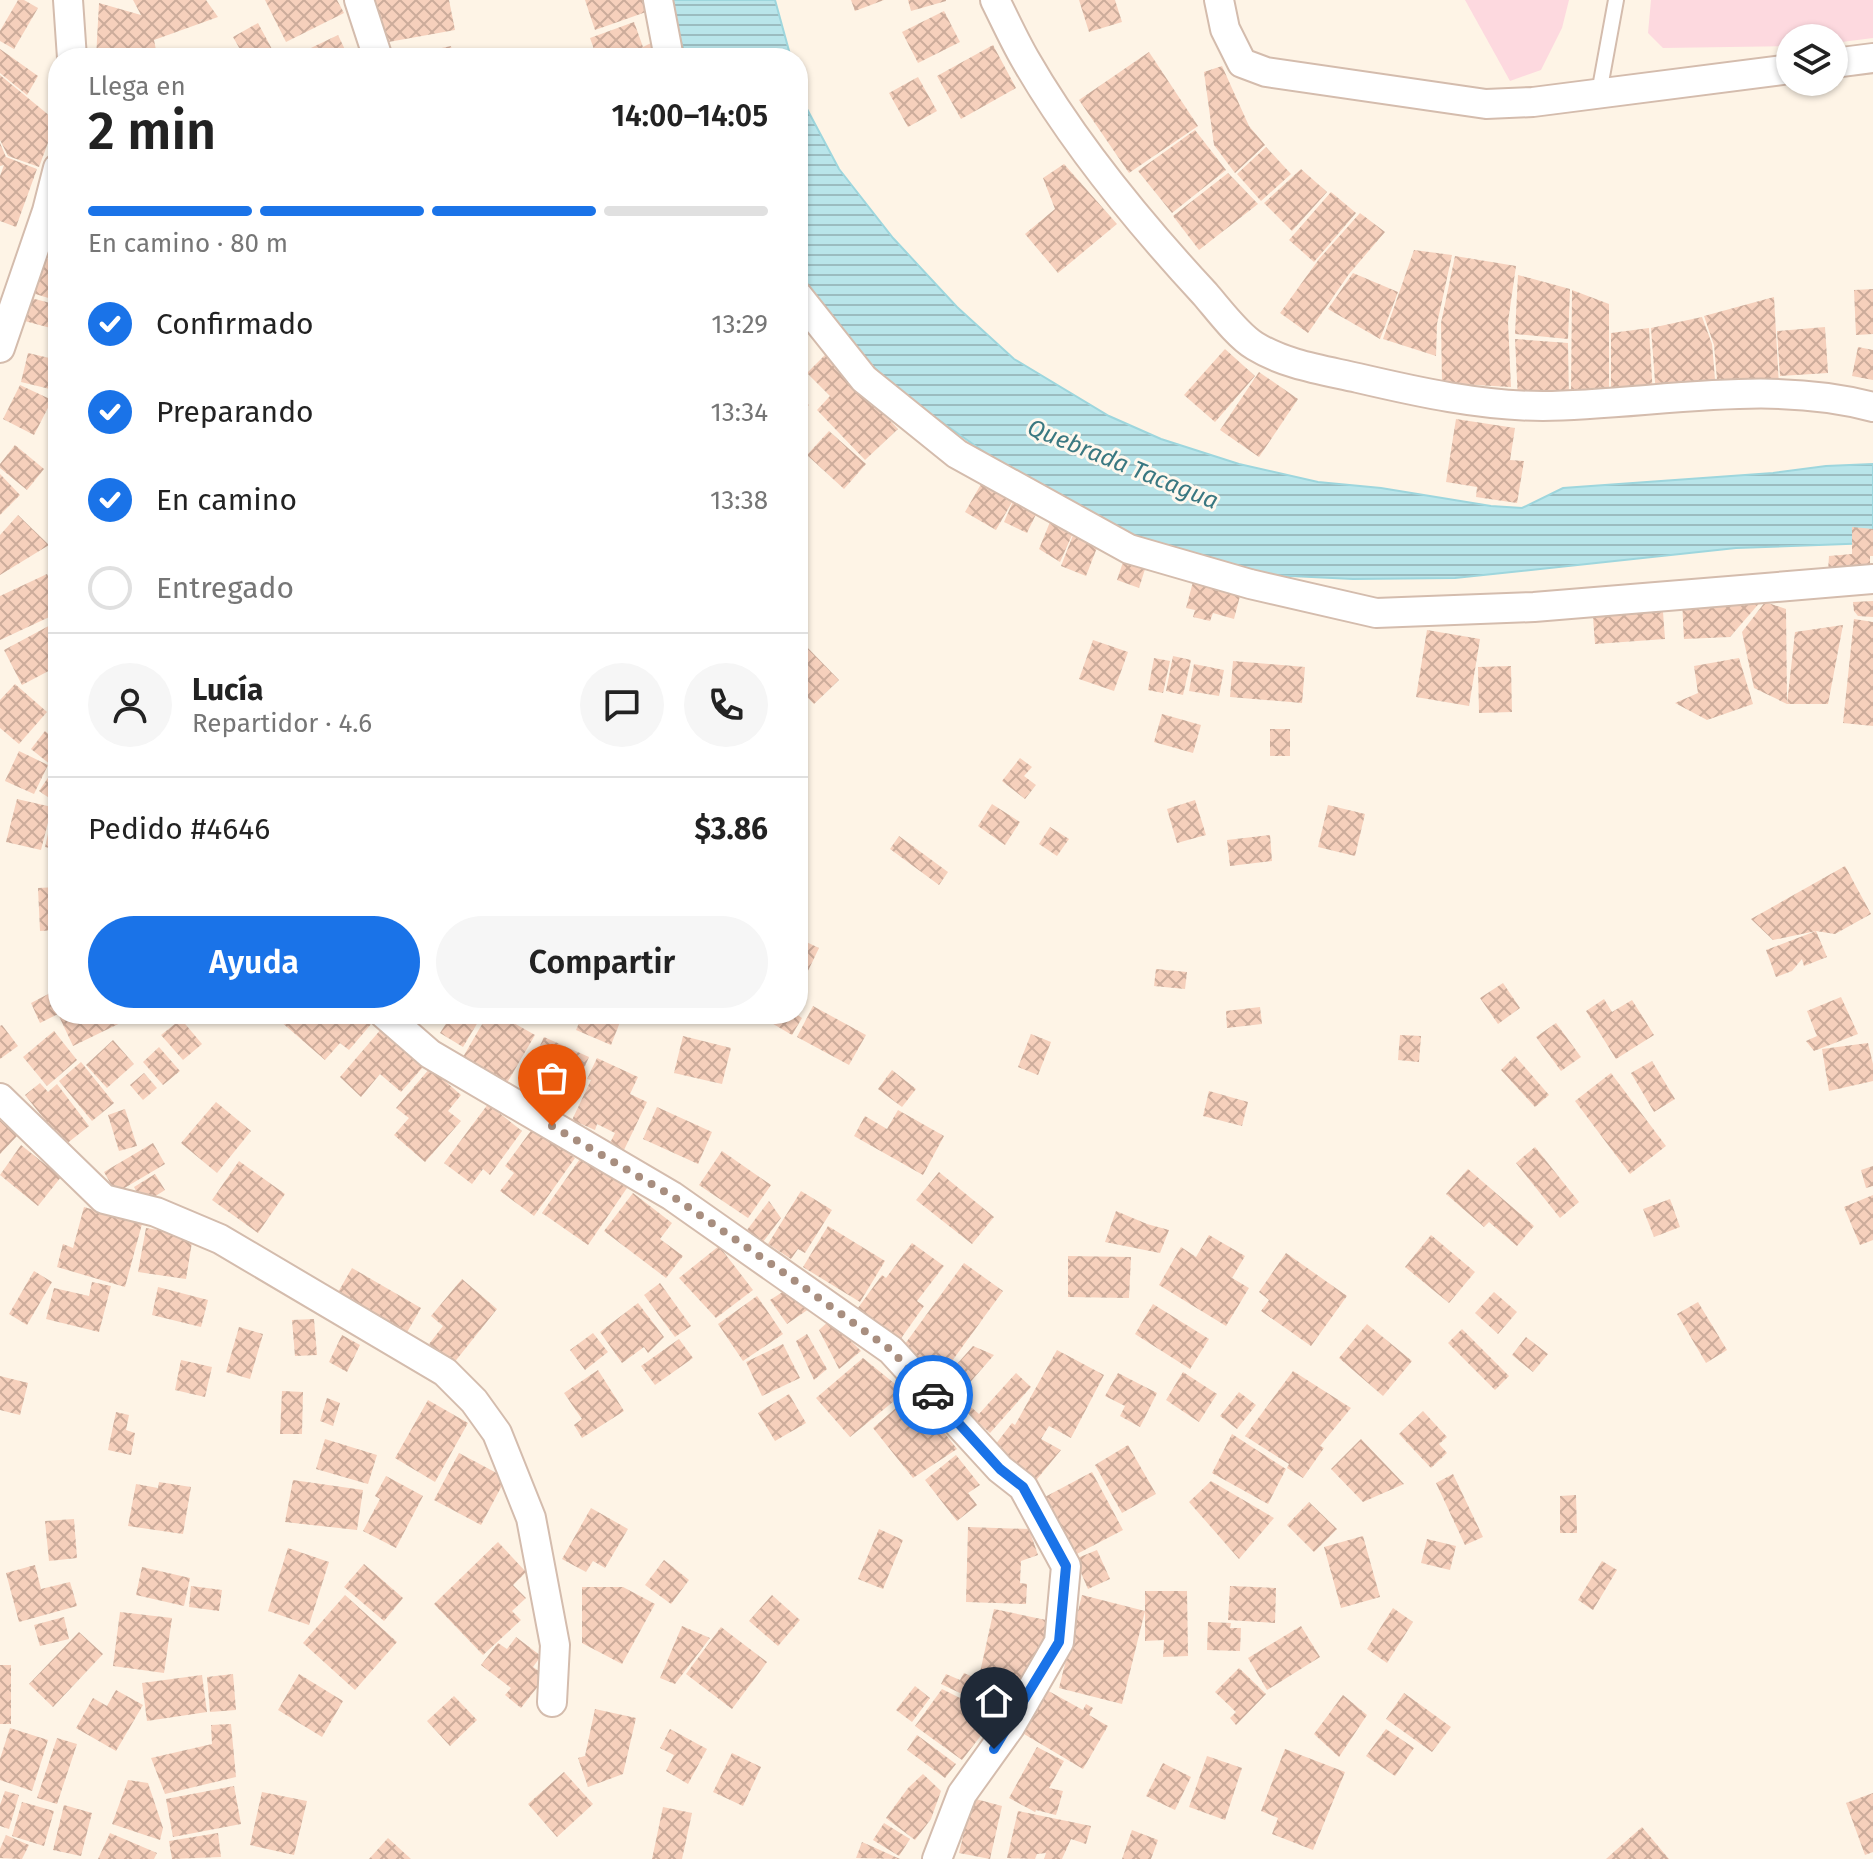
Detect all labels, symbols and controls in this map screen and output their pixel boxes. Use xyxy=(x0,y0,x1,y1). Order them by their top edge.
map controls xyxy=(1776,24,1848,96)
button: layers xyxy=(1776,24,1848,96)
text: Llega en xyxy=(88,71,186,102)
text: 14:00–14:05 xyxy=(611,98,768,134)
text: 2 min xyxy=(88,100,216,163)
text: En camino · 80 m xyxy=(88,228,288,259)
icon: check xyxy=(88,302,132,346)
text: Confirmado xyxy=(156,306,314,342)
text: 13:29 xyxy=(711,309,768,340)
icon: check xyxy=(88,390,132,434)
text: Preparando xyxy=(156,394,314,430)
text: 13:34 xyxy=(711,397,768,428)
water label: Quebrada Tacagua xyxy=(1024,413,1222,515)
icon: check xyxy=(88,478,132,522)
text: En camino xyxy=(156,482,297,518)
text: 13:38 xyxy=(710,485,768,516)
text: Entregado xyxy=(156,570,294,606)
button: person xyxy=(88,663,172,747)
button: chat xyxy=(580,663,664,747)
button: phone xyxy=(684,663,768,747)
text: Lucía xyxy=(192,672,263,708)
text: Repartidor · 4.6 xyxy=(192,708,372,739)
text: Pedido #4646 xyxy=(88,811,270,847)
text: $3.86 xyxy=(694,811,768,847)
button: Ayuda xyxy=(88,916,420,1008)
button: Compartir xyxy=(436,916,768,1008)
pin xyxy=(518,1044,586,1126)
icon: bag xyxy=(530,1056,574,1100)
courier xyxy=(893,1355,973,1435)
icon: car xyxy=(911,1373,955,1417)
pin xyxy=(960,1667,1028,1749)
icon: home xyxy=(972,1679,1016,1723)

